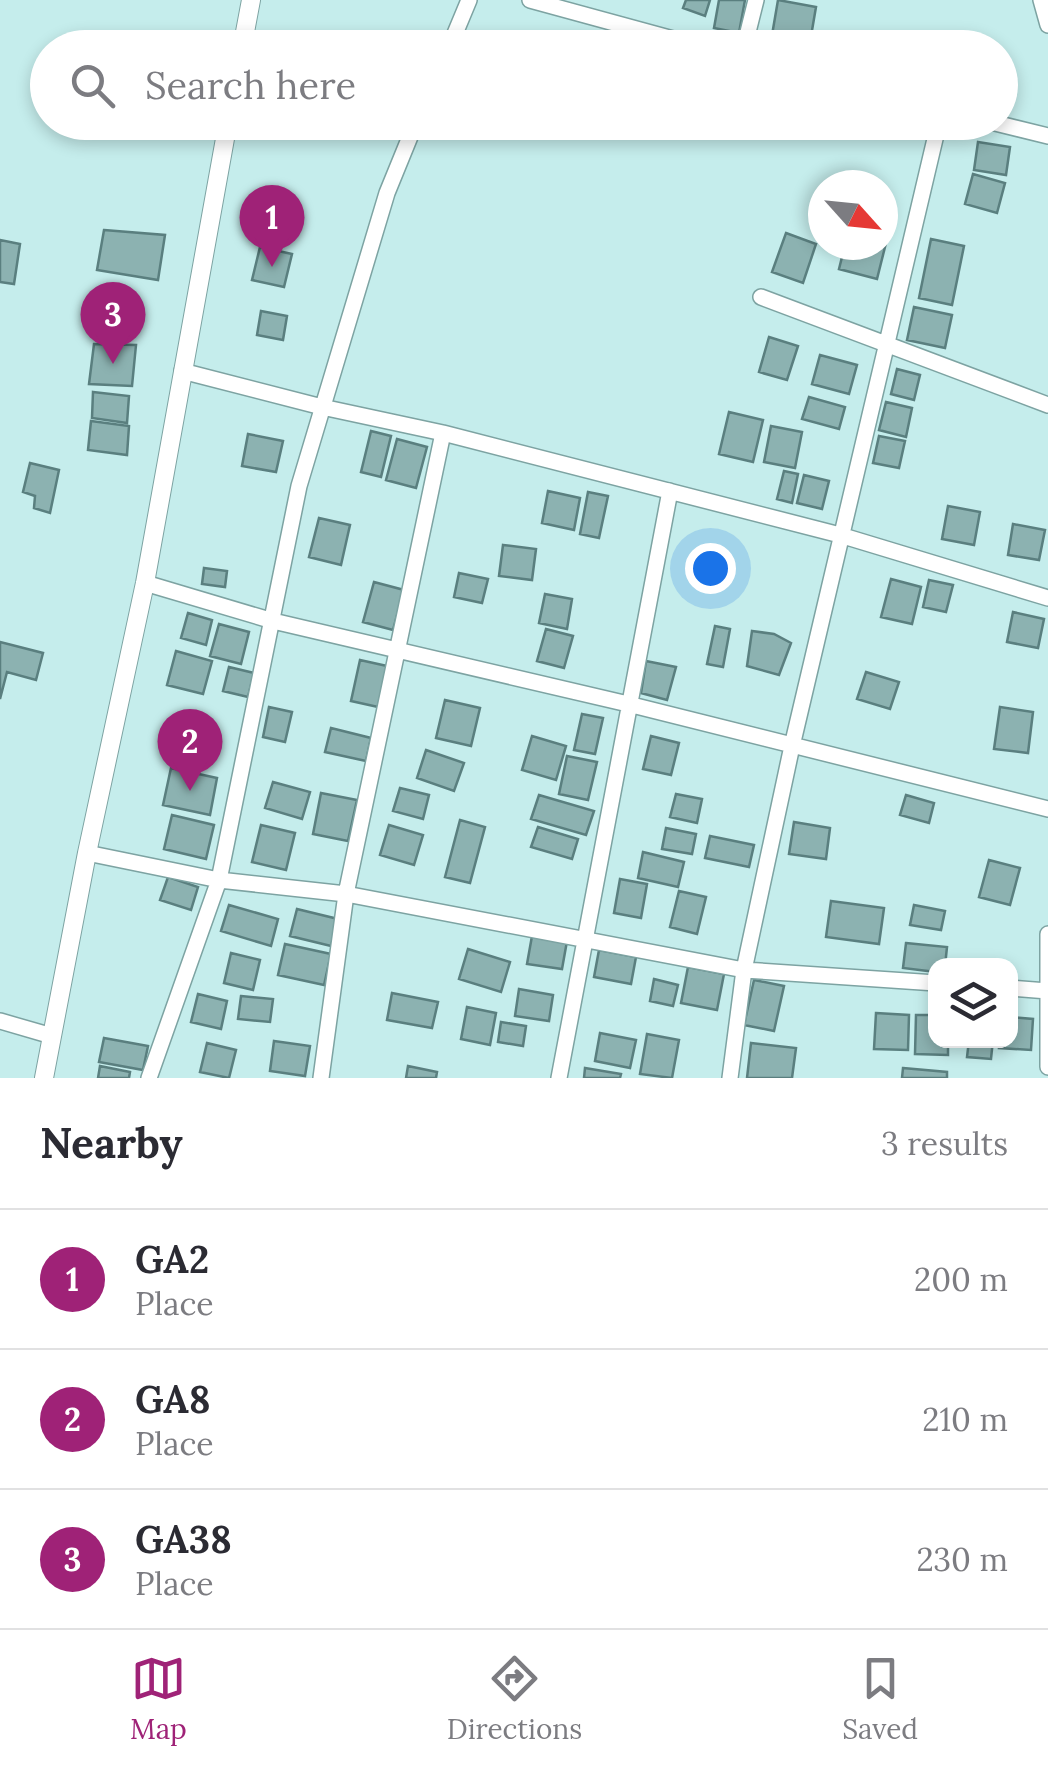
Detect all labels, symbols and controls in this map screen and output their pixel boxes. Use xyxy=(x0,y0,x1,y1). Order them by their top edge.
search box xyxy=(30,30,1018,140)
icon: search xyxy=(65,58,120,113)
text: Search here xyxy=(145,61,356,109)
north arrow xyxy=(808,170,898,260)
pin: 1 xyxy=(240,184,304,267)
pin: 3 xyxy=(80,282,146,364)
your location xyxy=(685,543,736,594)
pin: 2 xyxy=(158,708,222,791)
map controls xyxy=(928,958,1018,1048)
button: layers xyxy=(928,958,1018,1048)
text: Nearby xyxy=(40,1116,183,1170)
text: 3 results xyxy=(881,1123,1008,1164)
text: GA2 xyxy=(135,1235,209,1283)
text: 1 xyxy=(66,1259,79,1300)
text: 200 m xyxy=(914,1259,1008,1300)
text: Place xyxy=(135,1283,214,1324)
text: GA8 xyxy=(135,1375,210,1423)
text: 2 xyxy=(64,1399,81,1440)
text: 210 m xyxy=(922,1399,1008,1440)
text: Place xyxy=(135,1423,214,1464)
text: GA38 xyxy=(135,1515,232,1563)
text: 3 xyxy=(64,1539,81,1580)
text: 230 m xyxy=(917,1539,1008,1580)
text: Place xyxy=(135,1563,214,1604)
tab: Map xyxy=(130,1651,187,1747)
tab: Directions xyxy=(447,1651,582,1747)
tab: Saved xyxy=(842,1651,918,1747)

